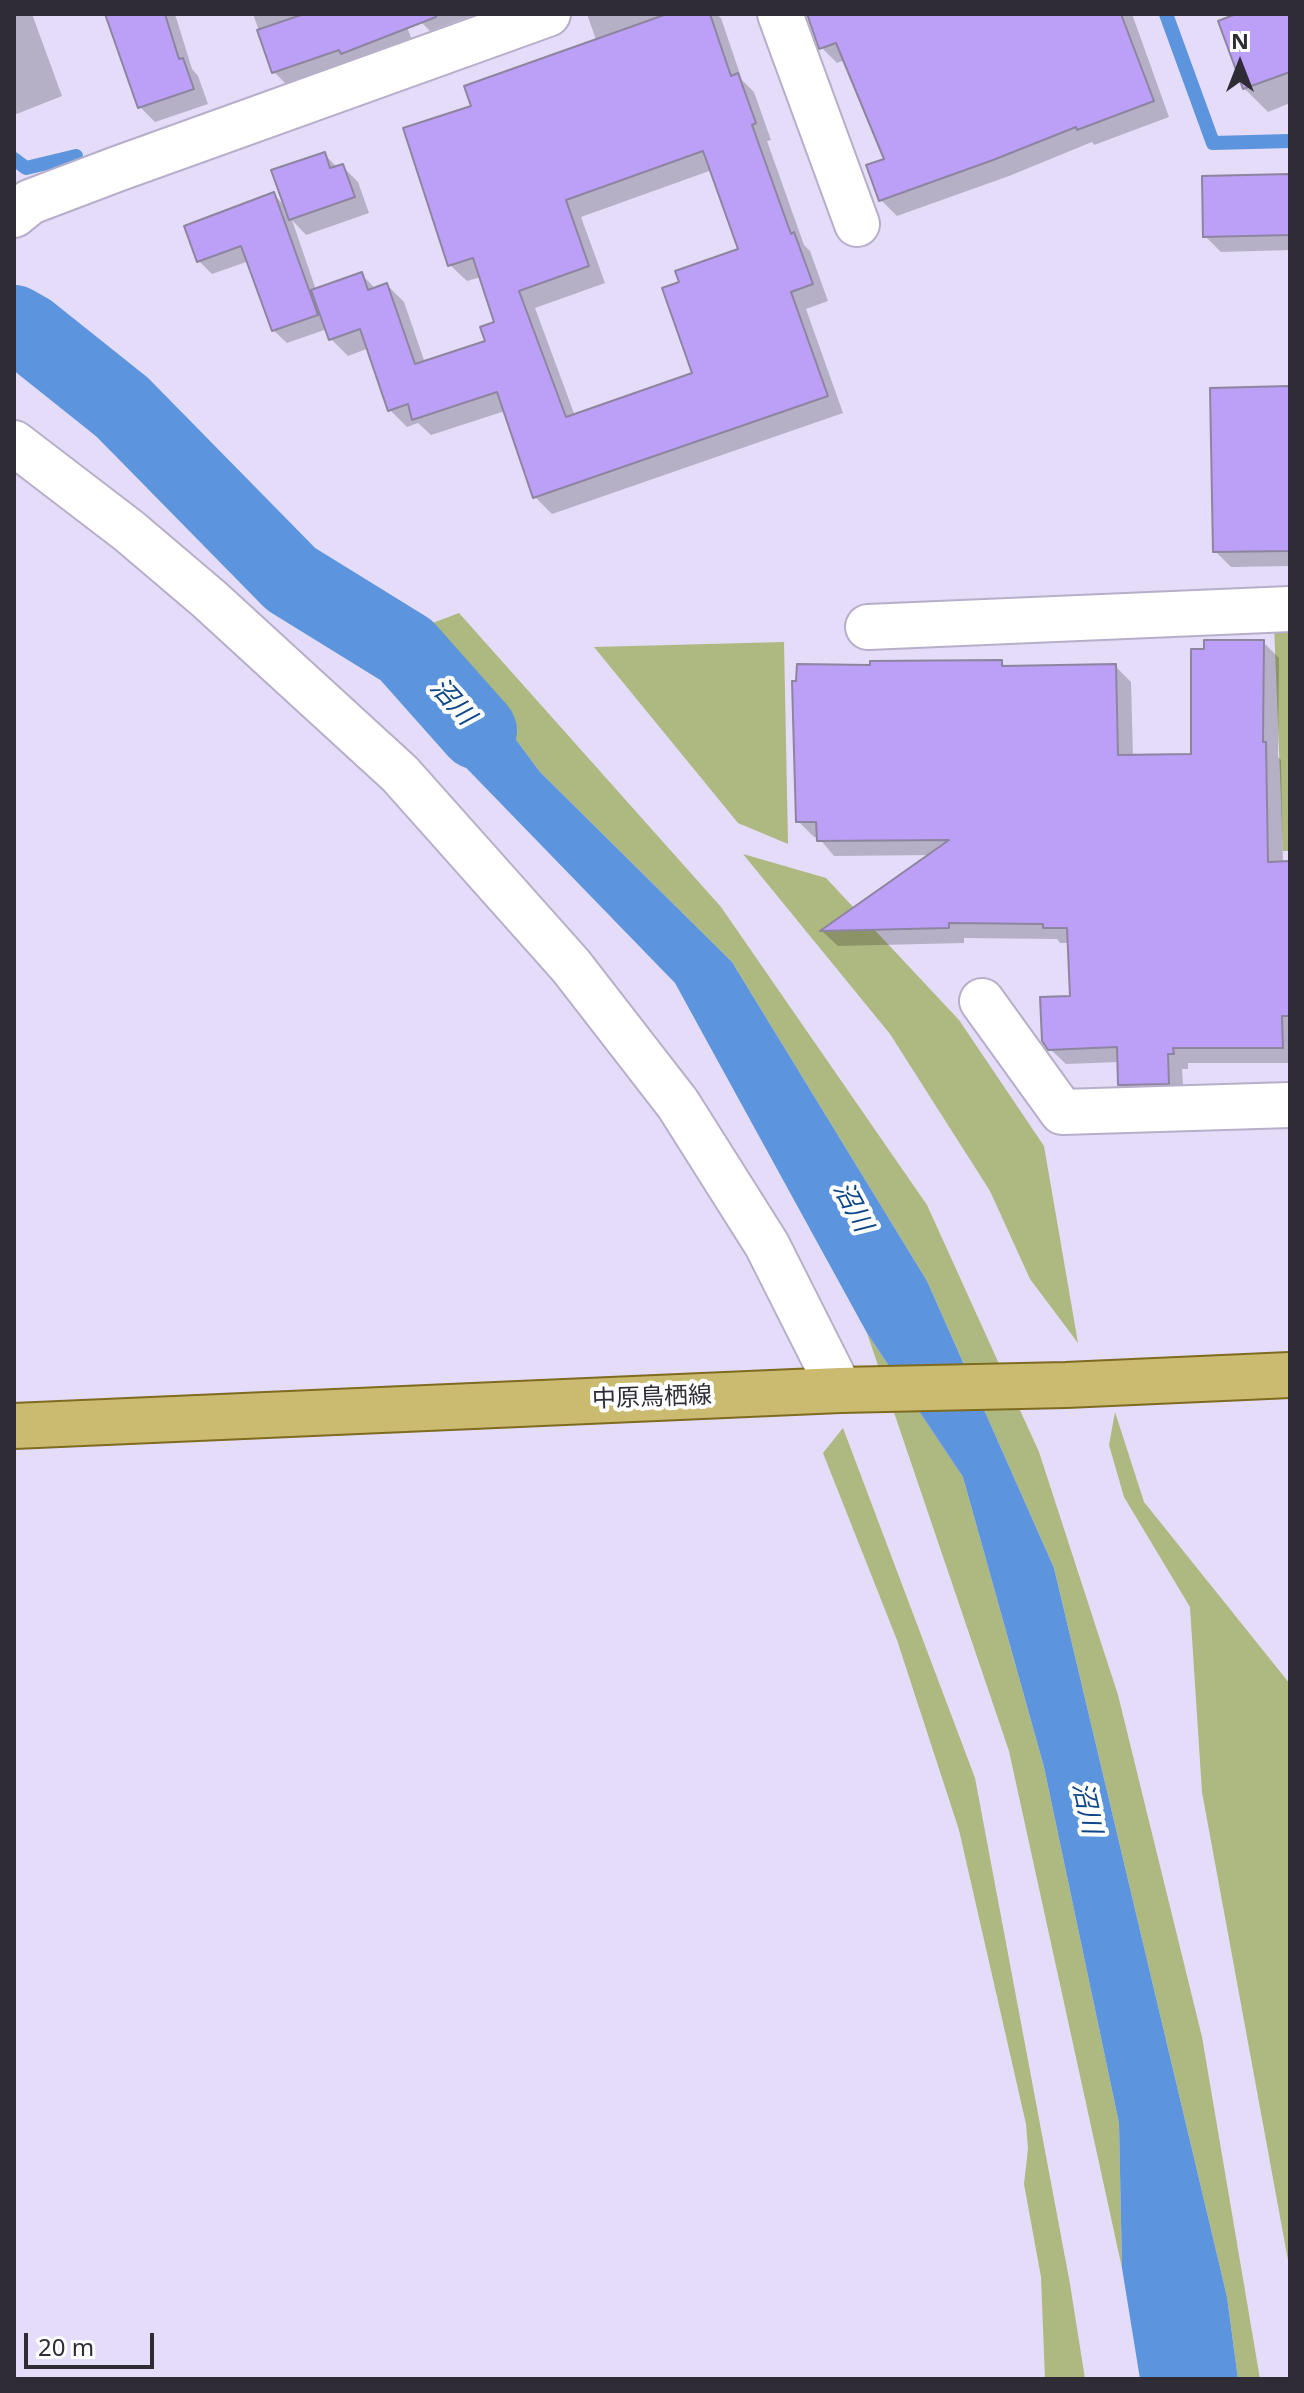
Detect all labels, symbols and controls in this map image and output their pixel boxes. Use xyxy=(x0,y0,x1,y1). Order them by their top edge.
north arrow xyxy=(1200,24,1280,104)
text: N xyxy=(1231,25,1249,55)
water label: 沼川 xyxy=(423,672,481,732)
water label: 沼川 xyxy=(826,1177,878,1237)
street label: 中原鳥栖線 xyxy=(592,1382,712,1414)
water label: 沼川 xyxy=(1065,1779,1107,1837)
scale bar xyxy=(28,2317,158,2367)
text: 20 m xyxy=(38,2330,94,2363)

